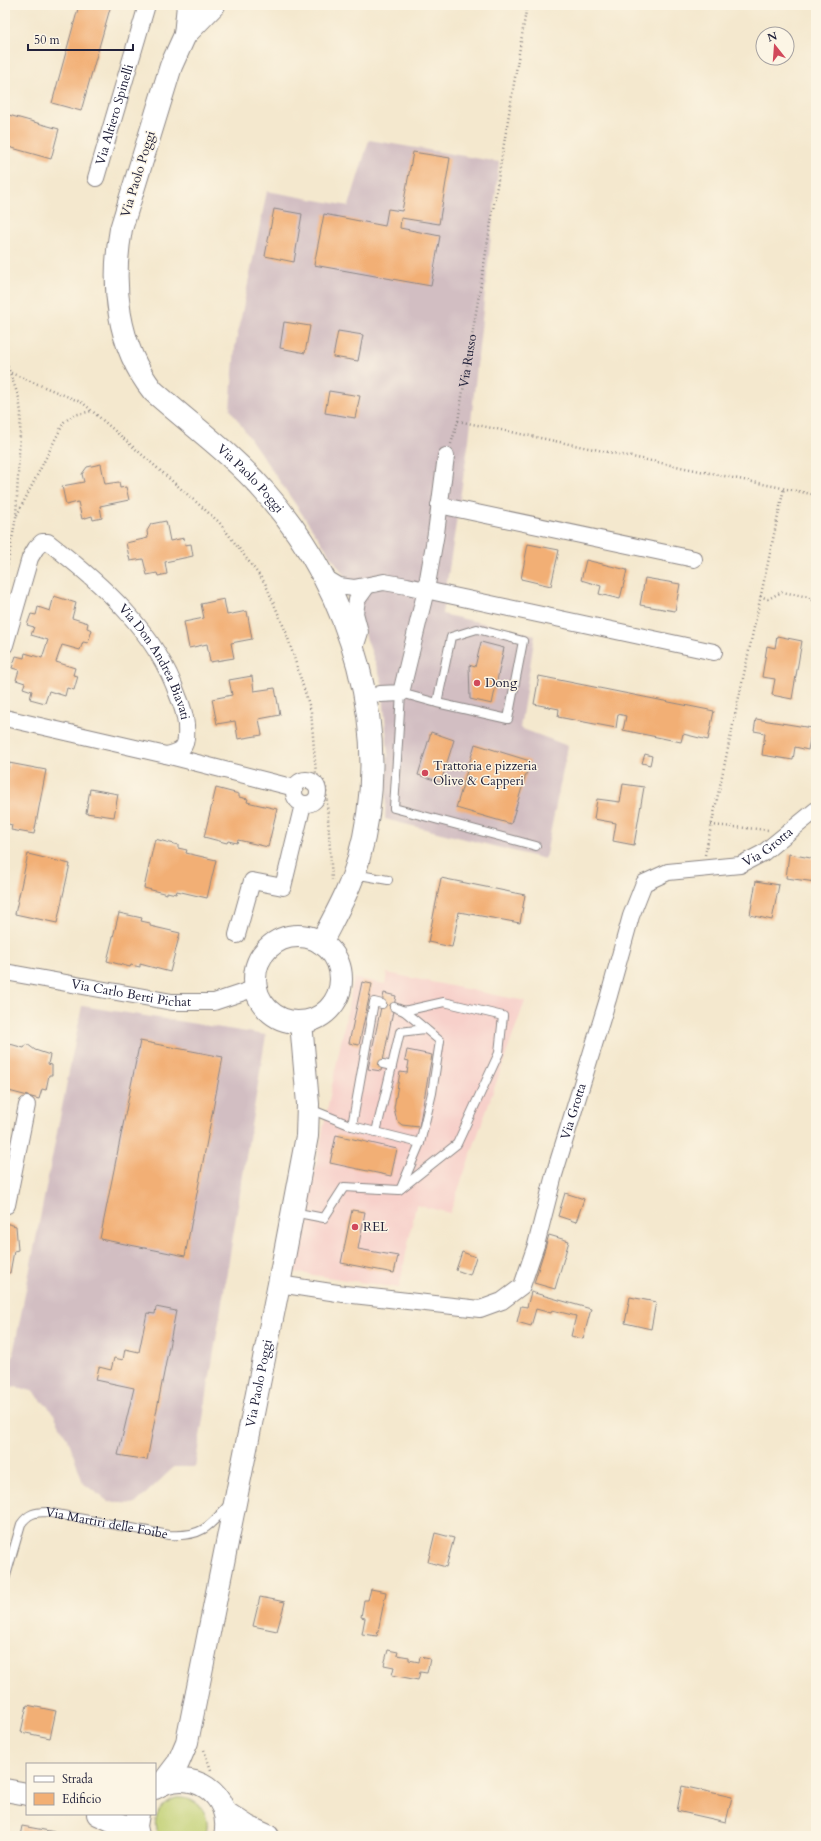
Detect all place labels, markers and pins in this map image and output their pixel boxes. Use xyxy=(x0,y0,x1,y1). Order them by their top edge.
place label: Dong xyxy=(485,674,518,692)
marker: Dong xyxy=(472,678,482,688)
place label: Trattoria e pizzeria Olive & Capperi xyxy=(433,757,538,790)
marker: Trattoria e pizzeria Olive & Capperi xyxy=(420,768,430,778)
place label: REL xyxy=(363,1218,388,1236)
marker: REL xyxy=(350,1222,360,1232)

